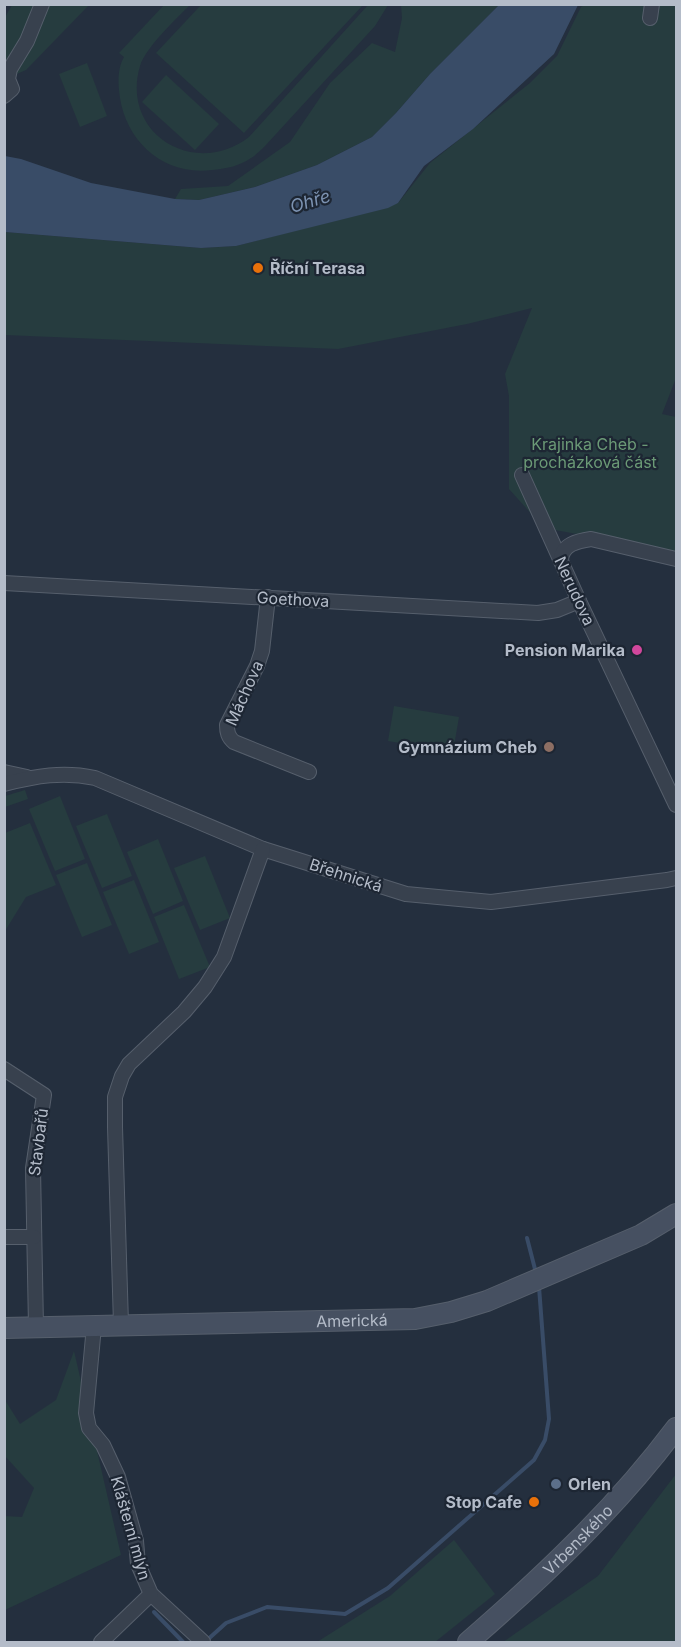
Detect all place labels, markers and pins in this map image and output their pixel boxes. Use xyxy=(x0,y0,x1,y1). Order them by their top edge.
place label: Říční Terasa xyxy=(270,258,365,278)
marker: Říční Terasa xyxy=(251,261,265,275)
place label: Pension Marika xyxy=(505,640,625,660)
marker: Pension Marika xyxy=(630,643,644,657)
place label: Gymnázium Cheb xyxy=(398,737,537,757)
marker: Gymnázium Cheb xyxy=(542,740,556,754)
place label: Orlen xyxy=(568,1474,611,1494)
marker: Orlen xyxy=(549,1477,563,1491)
place label: Stop Cafe xyxy=(445,1492,522,1512)
marker: Stop Cafe xyxy=(527,1495,541,1509)

